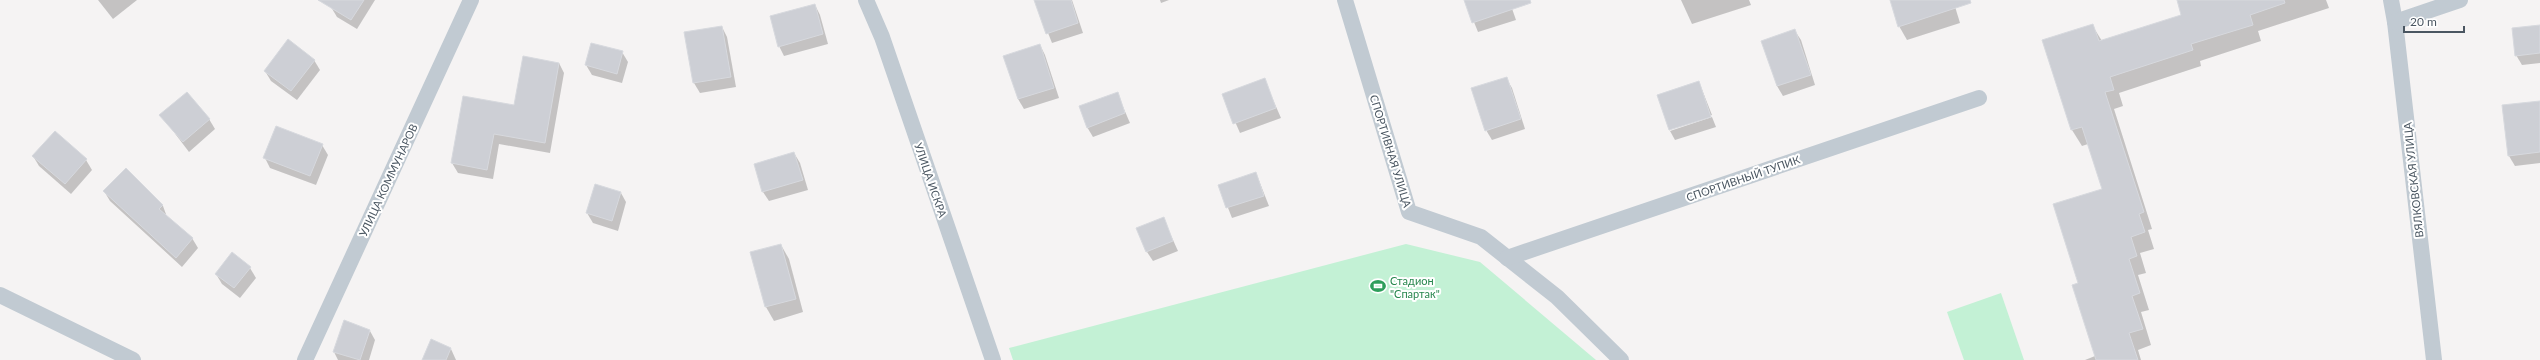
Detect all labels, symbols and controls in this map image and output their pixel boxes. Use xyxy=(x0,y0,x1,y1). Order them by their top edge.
scale bar xyxy=(2404,8,2464,34)
text: 20 m xyxy=(2410,14,2437,29)
street label: СПОРТИВНАЯ УЛИЦА xyxy=(1368,93,1415,210)
street label: ВЯЛКОВСКАЯ УЛИЦА xyxy=(2400,121,2426,238)
street label: УЛИЦА КОММУНАРОВ xyxy=(356,122,420,238)
street label: УЛИЦА ИСКРА xyxy=(912,141,950,220)
street label: СПОРТИВНЫЙ ТУПИК xyxy=(1684,152,1802,204)
place label: Стадион "Спартак" xyxy=(1390,274,1440,300)
sports icon: Стадион "Спартак" xyxy=(1369,277,1387,295)

